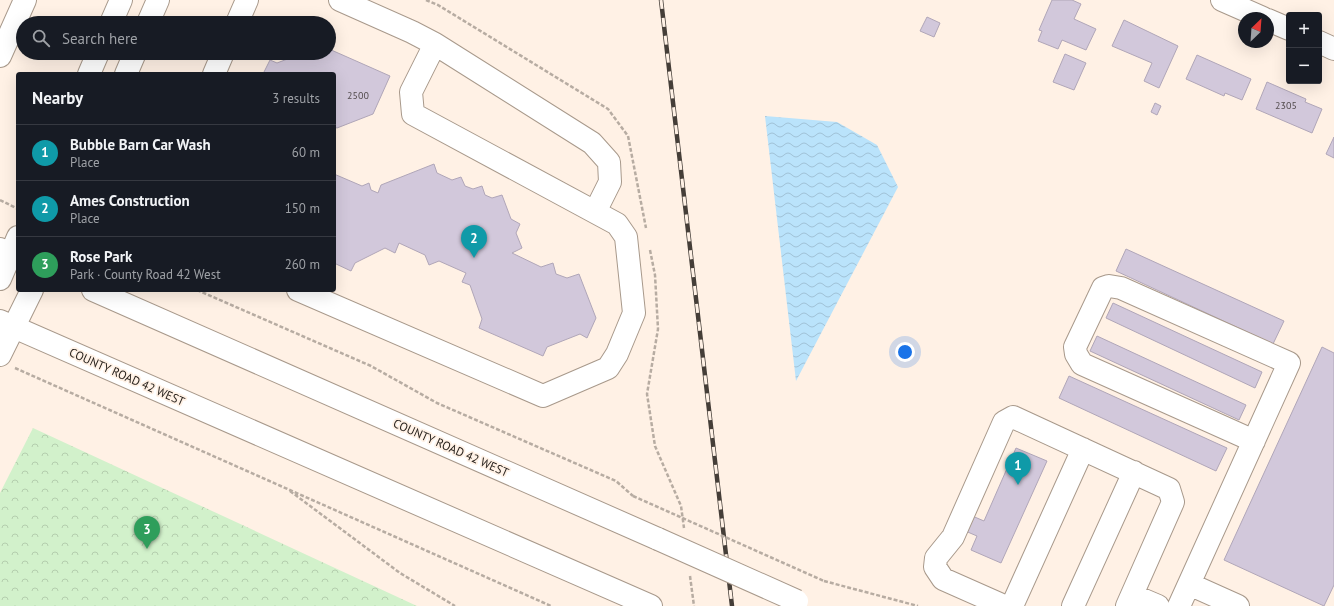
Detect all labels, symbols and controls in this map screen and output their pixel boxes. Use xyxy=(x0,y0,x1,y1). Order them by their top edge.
north arrow xyxy=(1238,12,1274,48)
map controls xyxy=(1286,12,1322,84)
button: + xyxy=(1286,12,1322,48)
search box xyxy=(16,16,336,60)
icon: search xyxy=(30,27,52,49)
text: Search here xyxy=(62,29,138,48)
button: − xyxy=(1286,48,1322,84)
text: Nearby xyxy=(32,87,83,109)
house number: 2500 xyxy=(347,89,369,102)
text: 3 results xyxy=(272,90,320,107)
house number: 2305 xyxy=(1275,99,1297,112)
text: Bubble Barn Car Wash xyxy=(70,135,211,154)
text: 1 xyxy=(41,144,49,161)
text: 60 m xyxy=(292,144,320,161)
text: Place xyxy=(70,154,100,171)
text: Ames Construction xyxy=(70,191,190,210)
text: 2 xyxy=(41,200,49,217)
text: 150 m xyxy=(285,200,320,217)
text: Place xyxy=(70,210,100,227)
pin: 2 xyxy=(461,225,487,258)
text: Rose Park xyxy=(70,247,132,266)
text: 3 xyxy=(41,256,49,273)
text: 260 m xyxy=(285,256,320,273)
text: Park · County Road 42 West xyxy=(70,266,221,283)
your location xyxy=(895,342,915,362)
street label: COUNTY ROAD 42 WEST xyxy=(67,344,188,409)
street label: COUNTY ROAD 42 WEST xyxy=(391,415,512,480)
pin: 1 xyxy=(1005,452,1031,485)
pin: 3 xyxy=(134,516,160,549)

